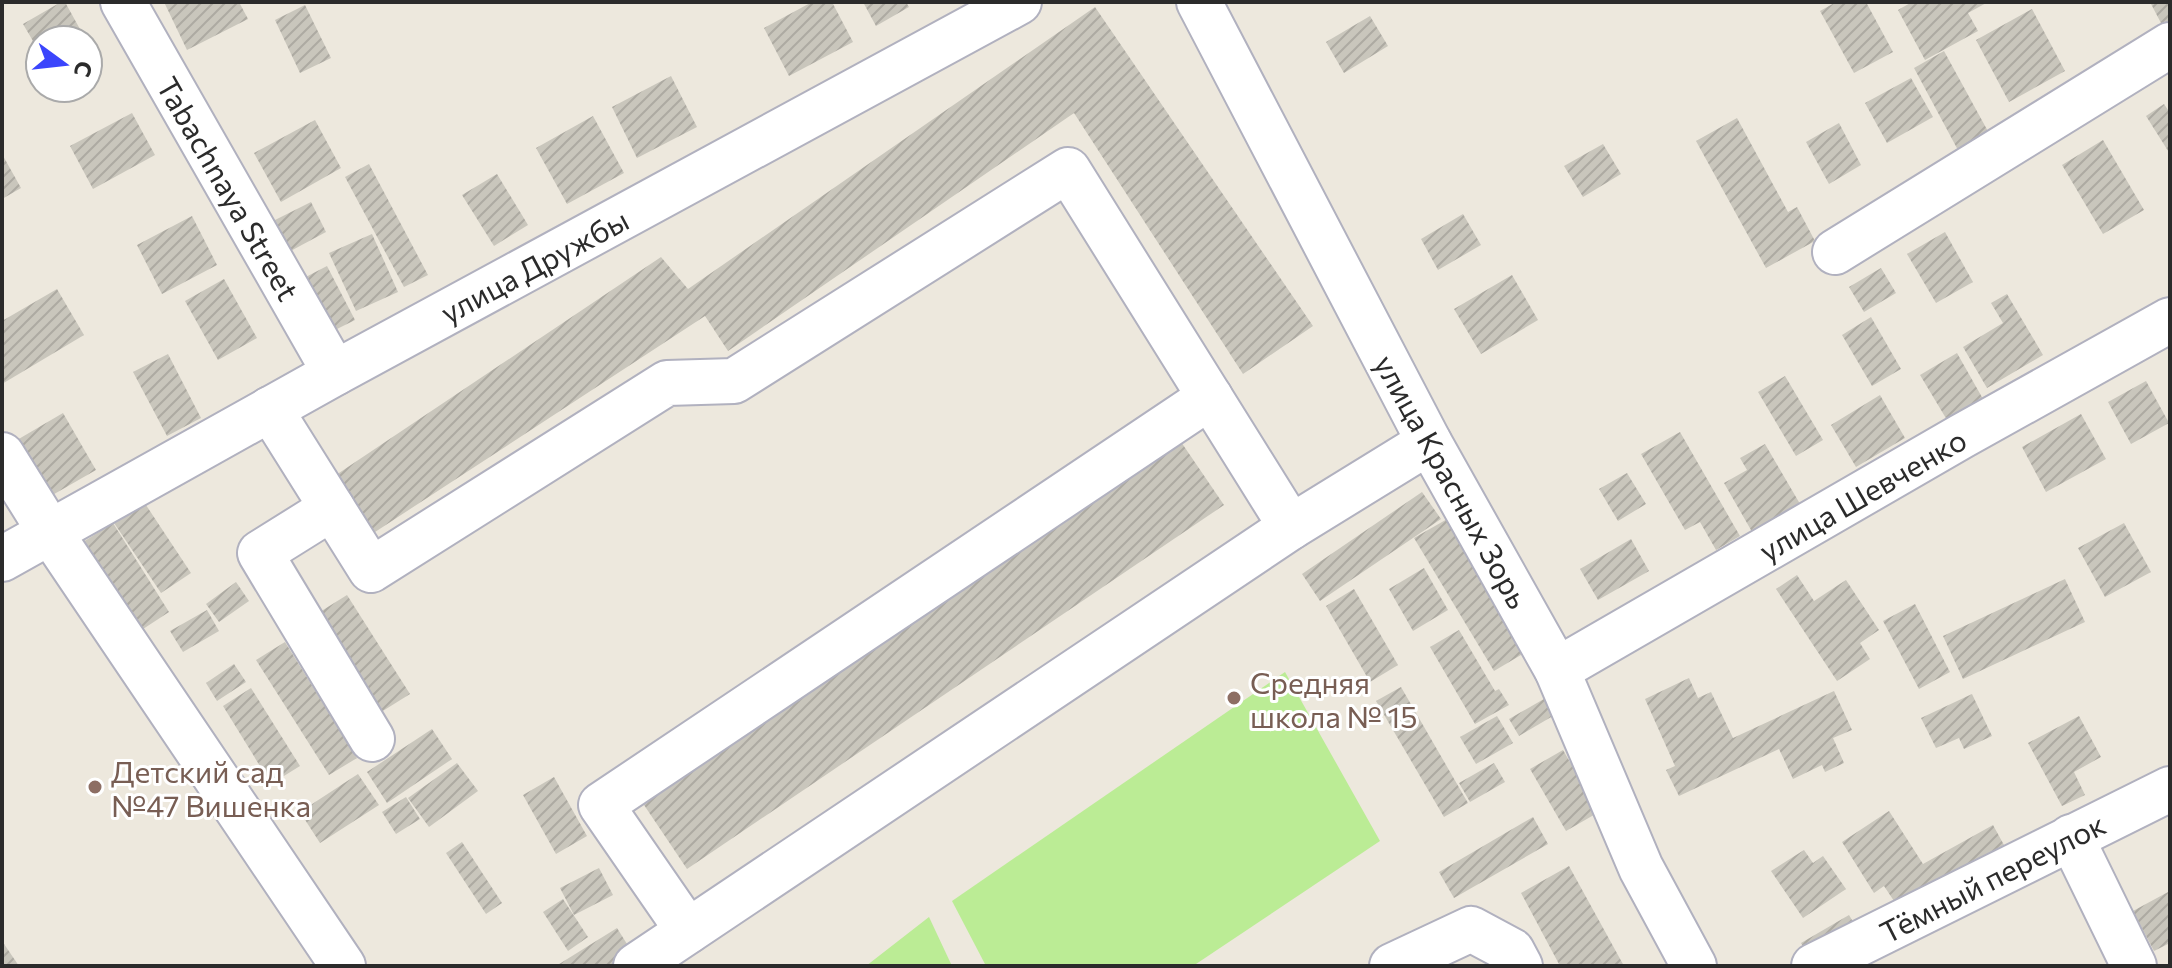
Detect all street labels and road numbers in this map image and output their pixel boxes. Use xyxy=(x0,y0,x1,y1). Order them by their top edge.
street label: Tabachnaya Street xyxy=(150,70,308,306)
street label: улица Дружбы xyxy=(434,200,634,330)
street label: улица Красных Зорь xyxy=(1368,348,1538,614)
street label: улица Шевченко xyxy=(1752,420,1972,568)
street label: Тёмный переулок xyxy=(1873,804,2111,950)

